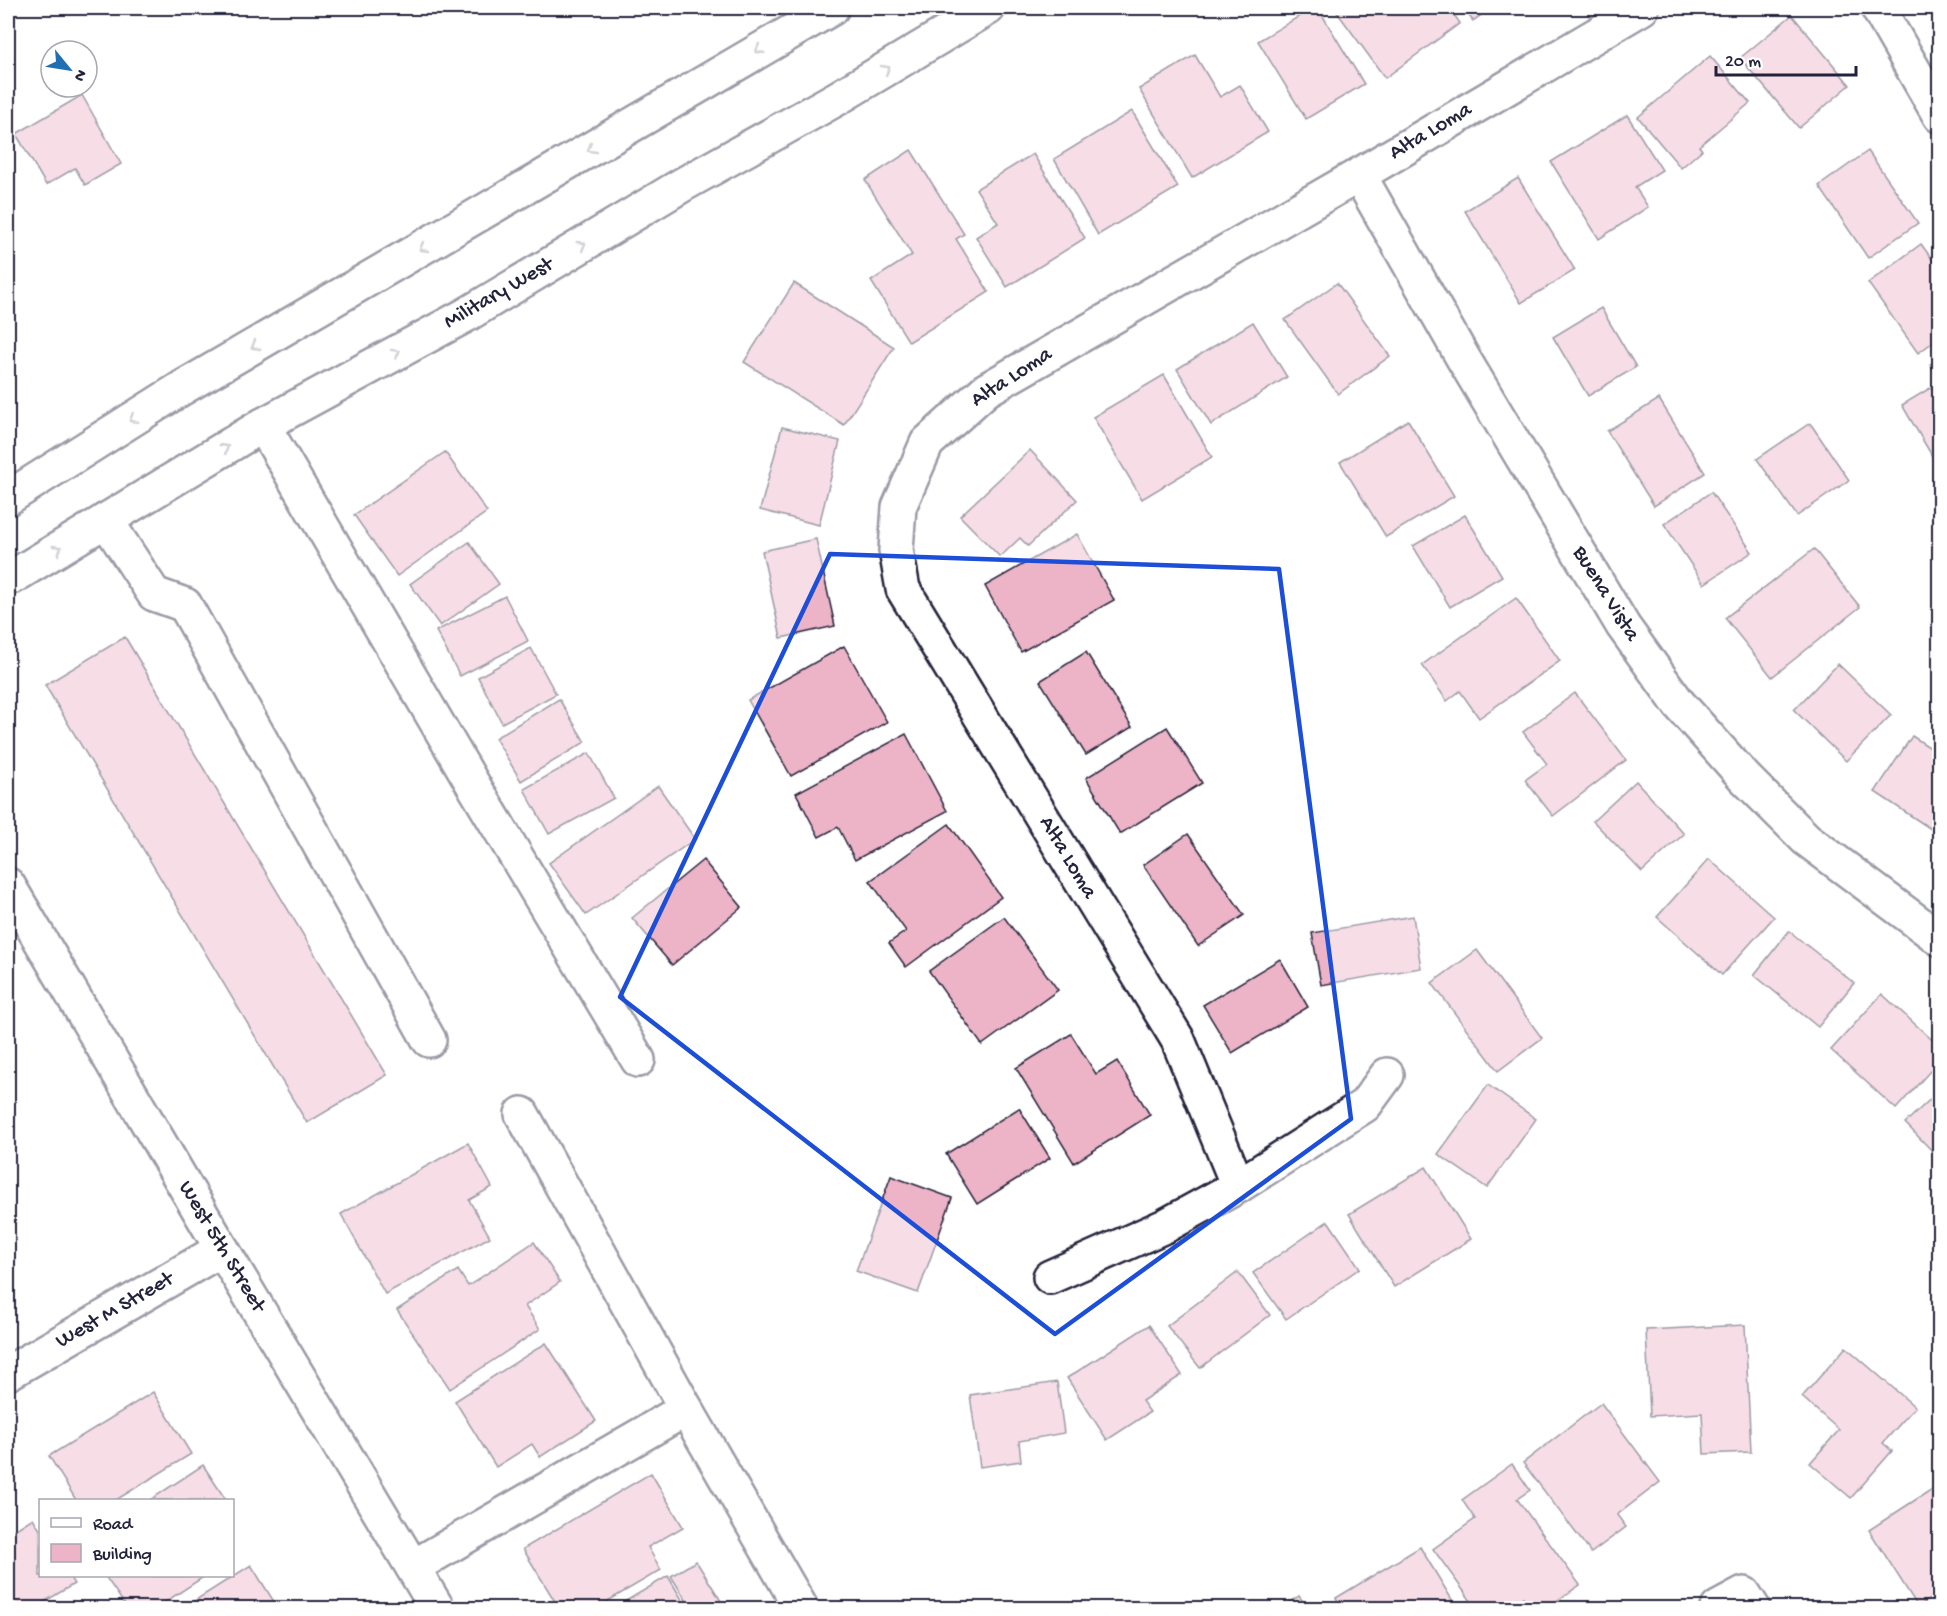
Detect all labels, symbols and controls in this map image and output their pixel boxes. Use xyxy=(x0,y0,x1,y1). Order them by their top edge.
north arrow xyxy=(39,39,99,99)
scale bar xyxy=(1716,39,1856,77)
one-way arrow xyxy=(755,43,765,55)
text: 20 m xyxy=(1725,52,1761,73)
one-way arrow xyxy=(880,64,890,76)
text: N xyxy=(68,65,90,84)
street label: Alta Loma xyxy=(1385,97,1478,167)
one-way arrow xyxy=(587,142,597,154)
one-way arrow xyxy=(419,241,429,252)
one-way arrow xyxy=(576,241,586,253)
street label: Military West xyxy=(440,251,560,336)
one-way arrow xyxy=(251,339,261,350)
street label: Alta Loma xyxy=(967,342,1058,414)
one-way arrow xyxy=(389,349,400,360)
one-way arrow xyxy=(129,412,139,424)
one-way arrow xyxy=(219,444,229,455)
street label: Buena Vista xyxy=(1565,541,1645,647)
one-way arrow xyxy=(52,545,62,556)
street label: Alta Loma xyxy=(1032,812,1102,905)
street label: West 5th Street xyxy=(172,1177,271,1319)
street label: West M Street xyxy=(52,1266,180,1355)
legend xyxy=(39,1499,234,1577)
text: Road xyxy=(93,1515,134,1536)
text: Building xyxy=(92,1545,152,1566)

